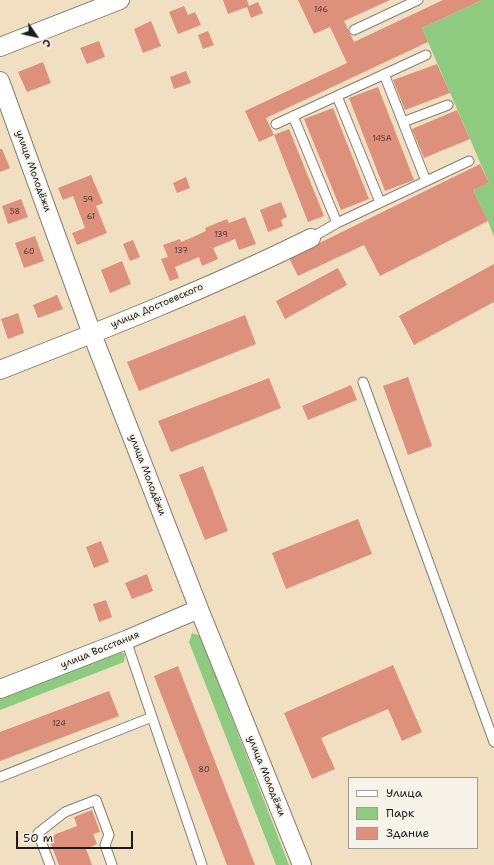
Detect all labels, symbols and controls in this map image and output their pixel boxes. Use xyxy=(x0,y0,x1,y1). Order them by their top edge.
house number: 146 xyxy=(314,5,328,15)
north arrow xyxy=(16,16,56,56)
text: С xyxy=(38,36,54,50)
street label: улица Молодёжи xyxy=(13,128,53,214)
house number: 145А xyxy=(372,134,392,144)
house number: 59 xyxy=(83,195,93,205)
house number: 58 xyxy=(10,207,20,217)
house number: 61 xyxy=(87,212,95,222)
house number: 139 xyxy=(214,230,228,240)
house number: 137 xyxy=(174,246,188,256)
house number: 60 xyxy=(24,247,34,257)
street label: улица Достоевского xyxy=(109,281,205,331)
street label: улица Молодёжи xyxy=(126,433,168,517)
street label: улица Восстания xyxy=(59,629,141,671)
house number: 124 xyxy=(52,719,66,729)
street label: улица Молодёжи xyxy=(244,734,288,818)
house number: 80 xyxy=(198,765,210,775)
legend xyxy=(348,777,478,849)
text: Улица xyxy=(386,785,422,801)
text: Парк xyxy=(386,805,414,821)
scale bar xyxy=(18,823,135,849)
text: Здание xyxy=(386,825,429,841)
text: 50 m xyxy=(23,830,53,846)

